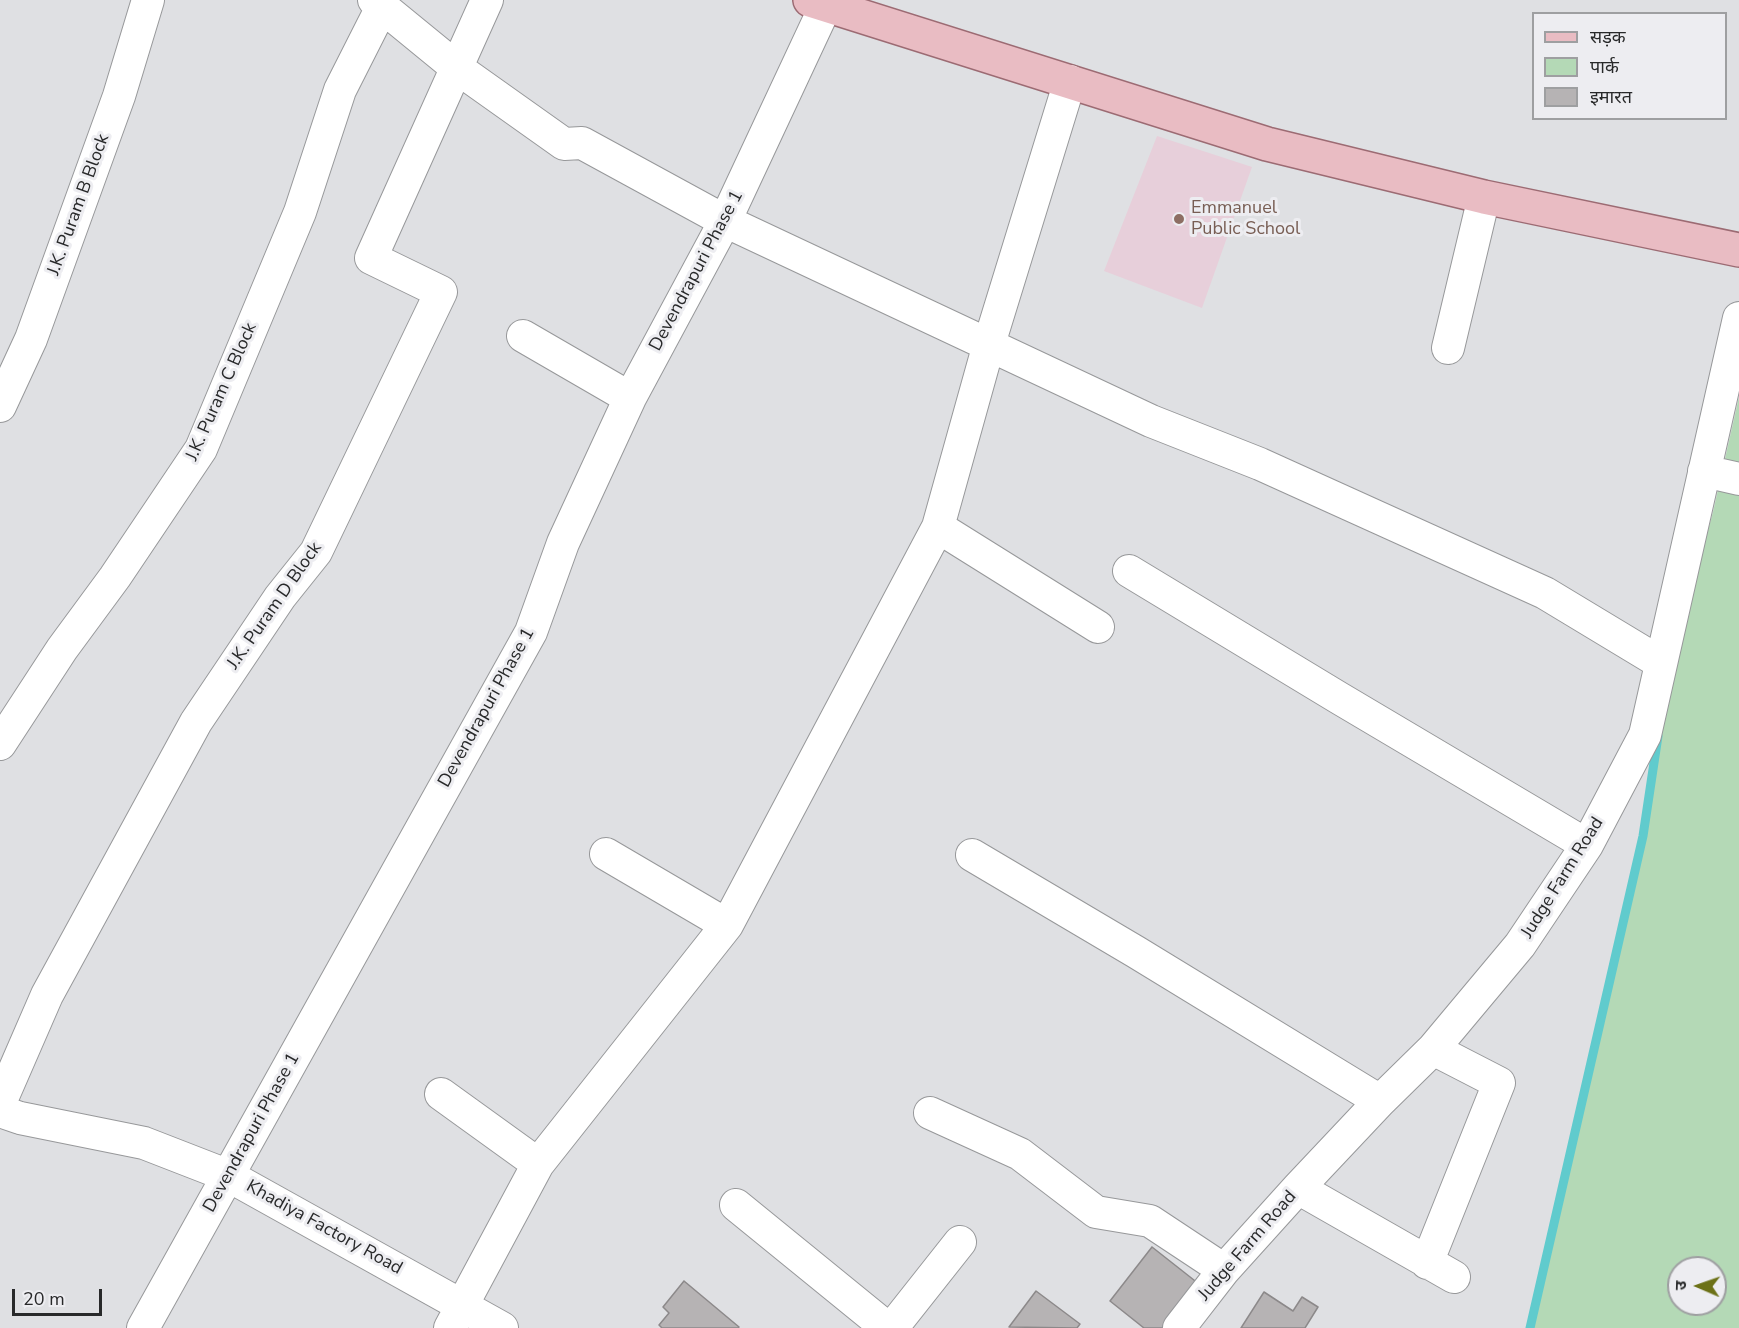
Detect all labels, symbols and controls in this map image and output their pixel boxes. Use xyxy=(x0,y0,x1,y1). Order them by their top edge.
legend xyxy=(1532,12,1727,120)
text: सड़क xyxy=(1590,25,1626,49)
text: पार्क xyxy=(1590,55,1619,79)
text: इमारत xyxy=(1590,85,1632,109)
street label: J.K. Puram B Block xyxy=(43,131,115,279)
street label: Devendrapuri Phase 1 xyxy=(645,187,749,355)
place label: Emmanuel Public School xyxy=(1191,198,1300,240)
marker: Emmanuel Public School xyxy=(1172,212,1186,226)
street label: J.K. Puram C Block xyxy=(182,320,262,464)
street label: J.K. Puram D Block xyxy=(223,538,327,674)
street label: Devendrapuri Phase 1 xyxy=(434,625,540,791)
street label: Judge Farm Road xyxy=(1517,814,1609,942)
street label: Devendrapuri Phase 1 xyxy=(199,1050,305,1216)
street label: Khadiya Factory Road xyxy=(242,1176,406,1280)
street label: Judge Farm Road xyxy=(1194,1187,1302,1305)
north arrow xyxy=(1667,1256,1727,1316)
scale bar xyxy=(15,1277,105,1315)
text: उ xyxy=(1670,1280,1692,1291)
text: 20 m xyxy=(23,1287,65,1311)

